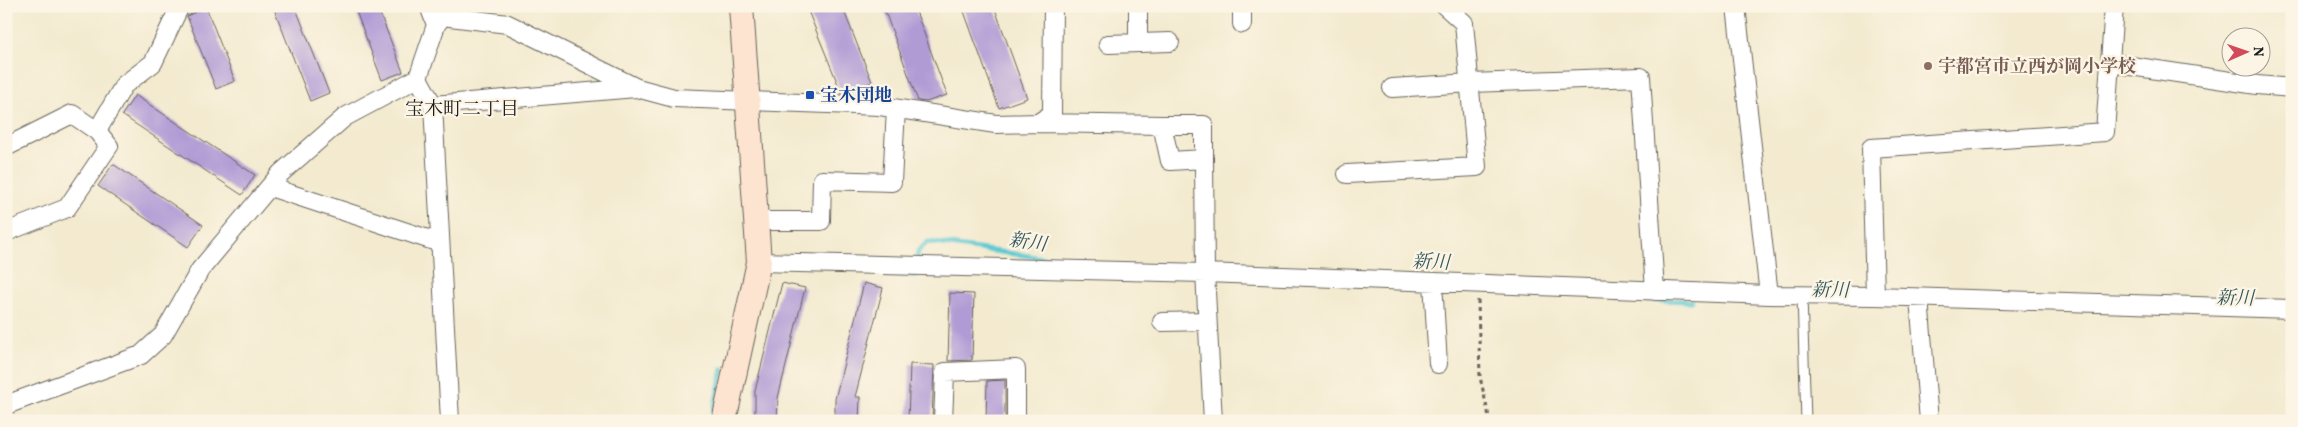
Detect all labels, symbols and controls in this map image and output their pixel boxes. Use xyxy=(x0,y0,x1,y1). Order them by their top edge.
north arrow xyxy=(2220,28,2270,78)
text: N xyxy=(2248,46,2267,57)
place label: 宇都宮市立西が岡小学校 xyxy=(1938,55,2136,80)
marker: 宇都宮市立西が岡小学校 xyxy=(1922,60,1934,72)
place label: 宝木団地 xyxy=(820,84,892,109)
marker: 宝木団地 xyxy=(804,89,816,101)
district label: 宝木町二丁目 xyxy=(405,97,519,123)
water label: 新川 xyxy=(1007,227,1050,259)
water label: 新川 xyxy=(1411,249,1452,277)
water label: 新川 xyxy=(1811,278,1851,304)
water label: 新川 xyxy=(2216,286,2256,312)

